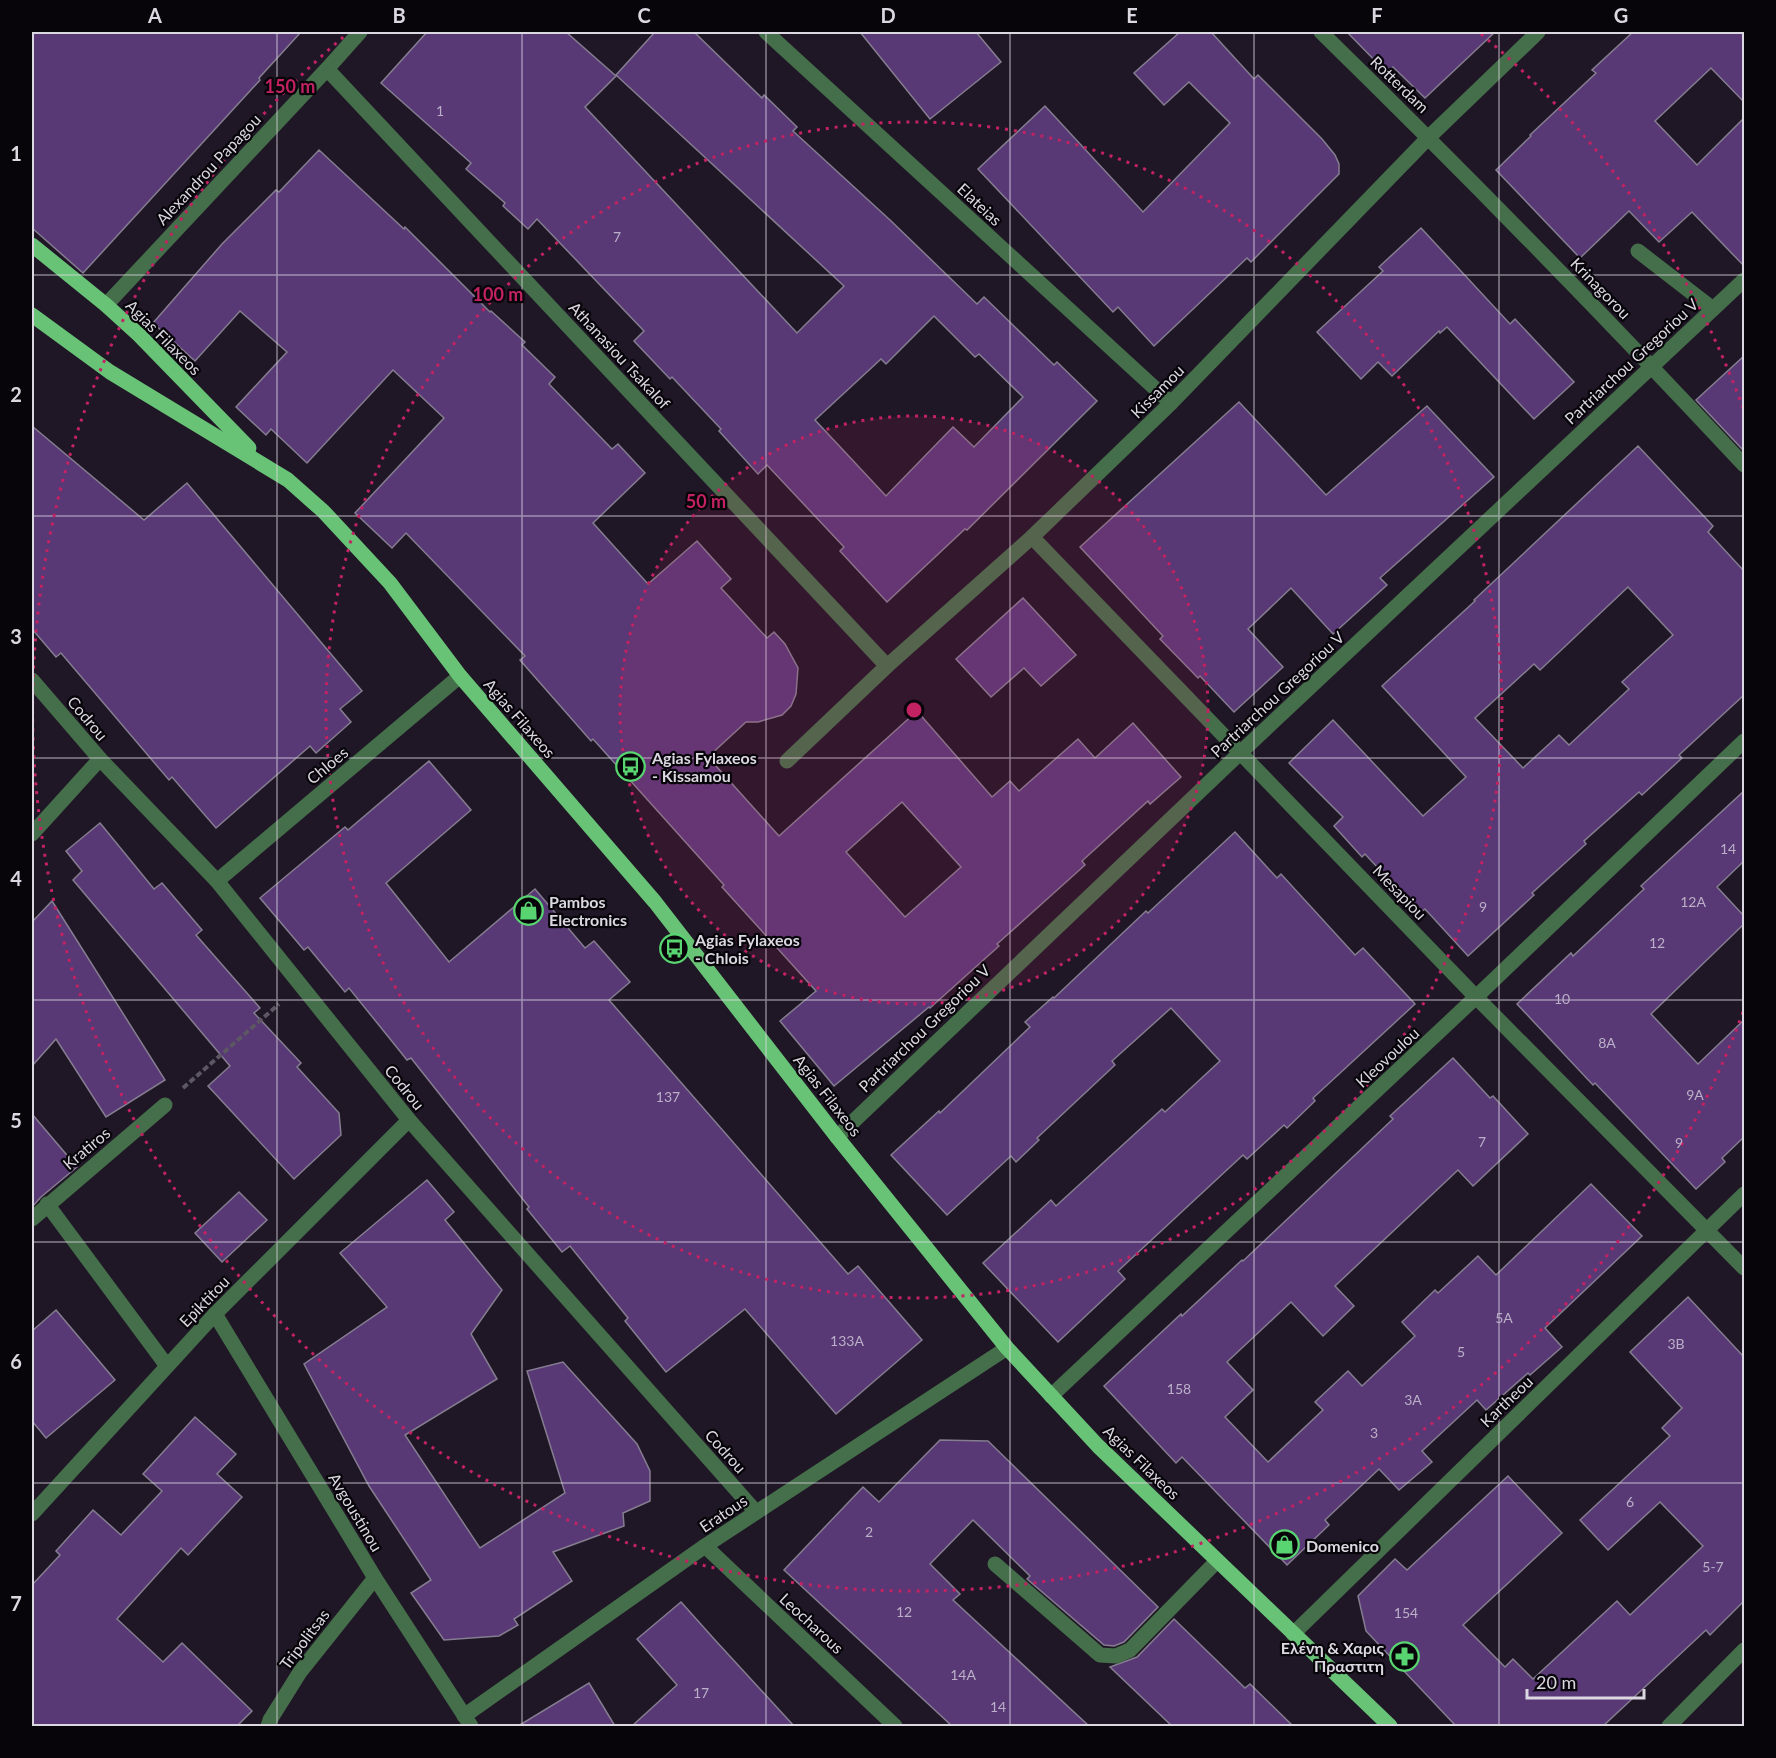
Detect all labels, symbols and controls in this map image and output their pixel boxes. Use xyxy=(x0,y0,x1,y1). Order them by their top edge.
text: A xyxy=(147,3,162,27)
text: B xyxy=(392,3,406,27)
text: C xyxy=(637,3,651,27)
text: D xyxy=(880,3,896,27)
text: E xyxy=(1126,3,1138,27)
text: F xyxy=(1371,3,1383,27)
text: G xyxy=(1614,3,1628,27)
street label: Rotterdam xyxy=(1367,52,1433,116)
text: 150 m xyxy=(265,75,315,97)
house number: 1 xyxy=(436,102,444,119)
street label: Alexandrou Papagou xyxy=(152,110,264,228)
text: 1 xyxy=(10,141,22,165)
street label: Elateias xyxy=(954,179,1006,229)
house number: 7 xyxy=(613,228,621,245)
street label: Krinagorou xyxy=(1567,253,1635,323)
text: 100 m xyxy=(473,283,523,305)
street label: Partriarchou Gregoriou V xyxy=(1560,294,1702,428)
street label: Agias Filaxeos xyxy=(122,295,206,379)
street label: Athanasiou Tsakalof xyxy=(566,298,675,413)
street label: Kissamou xyxy=(1126,360,1188,422)
text: 2 xyxy=(10,382,22,406)
text: 50 m xyxy=(686,490,726,512)
text: 3 xyxy=(10,624,22,648)
street label: Partriarchou Gregoriou V xyxy=(1206,627,1348,761)
street label: Agias Filaxeos xyxy=(480,675,560,761)
street label: Codrou xyxy=(64,692,112,744)
centre of rings xyxy=(904,700,924,720)
street label: Chloes xyxy=(303,742,351,788)
place label: Agias Fylaxeos - Kissamou xyxy=(651,748,757,785)
bus stop icon: Agias Fylaxeos - Kissamou xyxy=(615,750,647,782)
house number: 14 xyxy=(1720,840,1736,857)
street label: Mesapiou xyxy=(1369,861,1431,923)
text: 4 xyxy=(10,866,22,890)
place label: Pambos Electronics xyxy=(549,892,627,929)
house number: 12A xyxy=(1680,893,1706,910)
shop icon: Pambos Electronics xyxy=(512,894,544,926)
house number: 9 xyxy=(1479,898,1487,915)
place label: Agias Fylaxeos - Chlois xyxy=(694,930,800,967)
bus stop icon: Agias Fylaxeos - Chlois xyxy=(658,932,690,964)
house number: 12 xyxy=(1649,934,1665,951)
street label: Partriarchou Gregoriou V xyxy=(854,960,994,1096)
house number: 10 xyxy=(1554,990,1570,1007)
street label: Kleovoulou xyxy=(1351,1023,1423,1091)
house number: 8A xyxy=(1598,1034,1616,1051)
street label: Agias Filaxeos xyxy=(790,1050,866,1140)
street label: Codrou xyxy=(381,1061,429,1113)
house number: 9A xyxy=(1686,1086,1704,1103)
house number: 137 xyxy=(656,1088,680,1105)
text: 5 xyxy=(10,1108,22,1132)
street label: Kratiros xyxy=(59,1123,113,1173)
house number: 7 xyxy=(1478,1133,1486,1150)
house number: 9 xyxy=(1675,1134,1683,1151)
street label: Epiktitou xyxy=(175,1272,233,1330)
house number: 5A xyxy=(1495,1309,1513,1326)
house number: 133A xyxy=(830,1332,864,1349)
house number: 3B xyxy=(1667,1335,1685,1352)
house number: 5 xyxy=(1457,1343,1465,1360)
text: 6 xyxy=(10,1349,22,1373)
street label: Kartheou xyxy=(1476,1371,1536,1431)
house number: 158 xyxy=(1167,1380,1191,1397)
house number: 3A xyxy=(1404,1391,1422,1408)
street label: Agias Filaxeos xyxy=(1100,1421,1184,1503)
house number: 3 xyxy=(1370,1424,1378,1441)
street label: Codrou xyxy=(702,1425,750,1477)
street label: Avgoustinou xyxy=(325,1469,387,1555)
street label: Eratous xyxy=(696,1490,750,1536)
house number: 6 xyxy=(1626,1493,1634,1510)
house number: 2 xyxy=(865,1523,873,1540)
shop icon: Domenico xyxy=(1269,1529,1301,1561)
place label: Domenico xyxy=(1306,1536,1379,1555)
house number: 5-7 xyxy=(1702,1558,1724,1575)
street label: Leocharous xyxy=(776,1589,848,1657)
text: 7 xyxy=(10,1591,22,1615)
house number: 12 xyxy=(896,1603,912,1620)
house number: 154 xyxy=(1394,1604,1418,1621)
street label: Tripolitsas xyxy=(275,1605,333,1673)
place label: Ελένη & Χαρις Πραστιτη xyxy=(1281,1638,1384,1675)
pharmacy icon: Ελένη & Χαρις Πραστιτη xyxy=(1389,1640,1421,1672)
scale bar xyxy=(1527,1662,1644,1700)
house number: 14A xyxy=(950,1666,976,1683)
text: 20 m xyxy=(1536,1671,1576,1693)
house number: 17 xyxy=(693,1684,709,1701)
house number: 14 xyxy=(990,1698,1006,1715)

